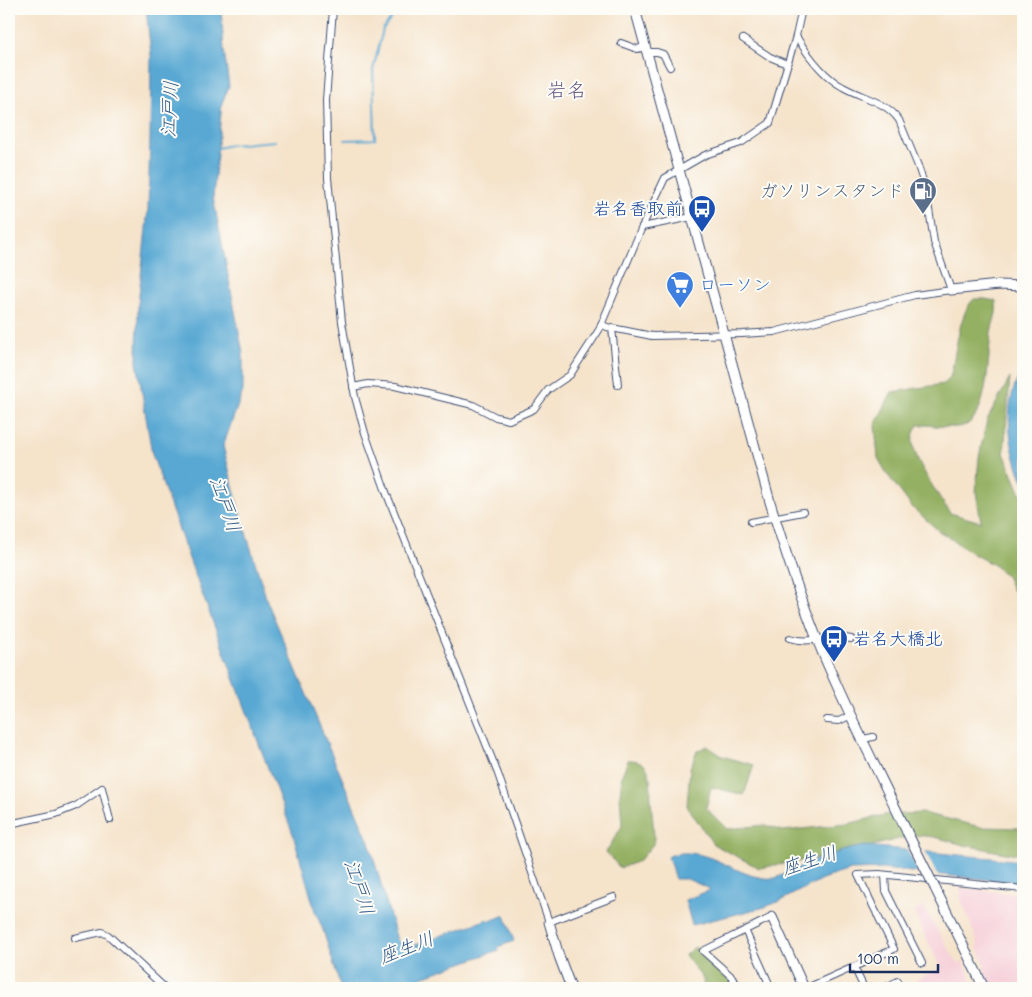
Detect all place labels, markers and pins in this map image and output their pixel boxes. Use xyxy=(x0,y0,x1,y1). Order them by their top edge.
fuel station icon: ガソリンスタンド xyxy=(908,176,938,215)
place label: ガソリンスタンド xyxy=(760,178,904,202)
bus stop icon: 岩名香取前 xyxy=(687,194,717,233)
place label: 岩名香取前 xyxy=(593,196,683,220)
supermarket icon: ローソン xyxy=(665,270,695,309)
place label: ローソン xyxy=(699,272,771,296)
bus stop icon: 岩名大橋北 xyxy=(819,624,849,663)
place label: 岩名大橋北 xyxy=(853,626,943,650)

